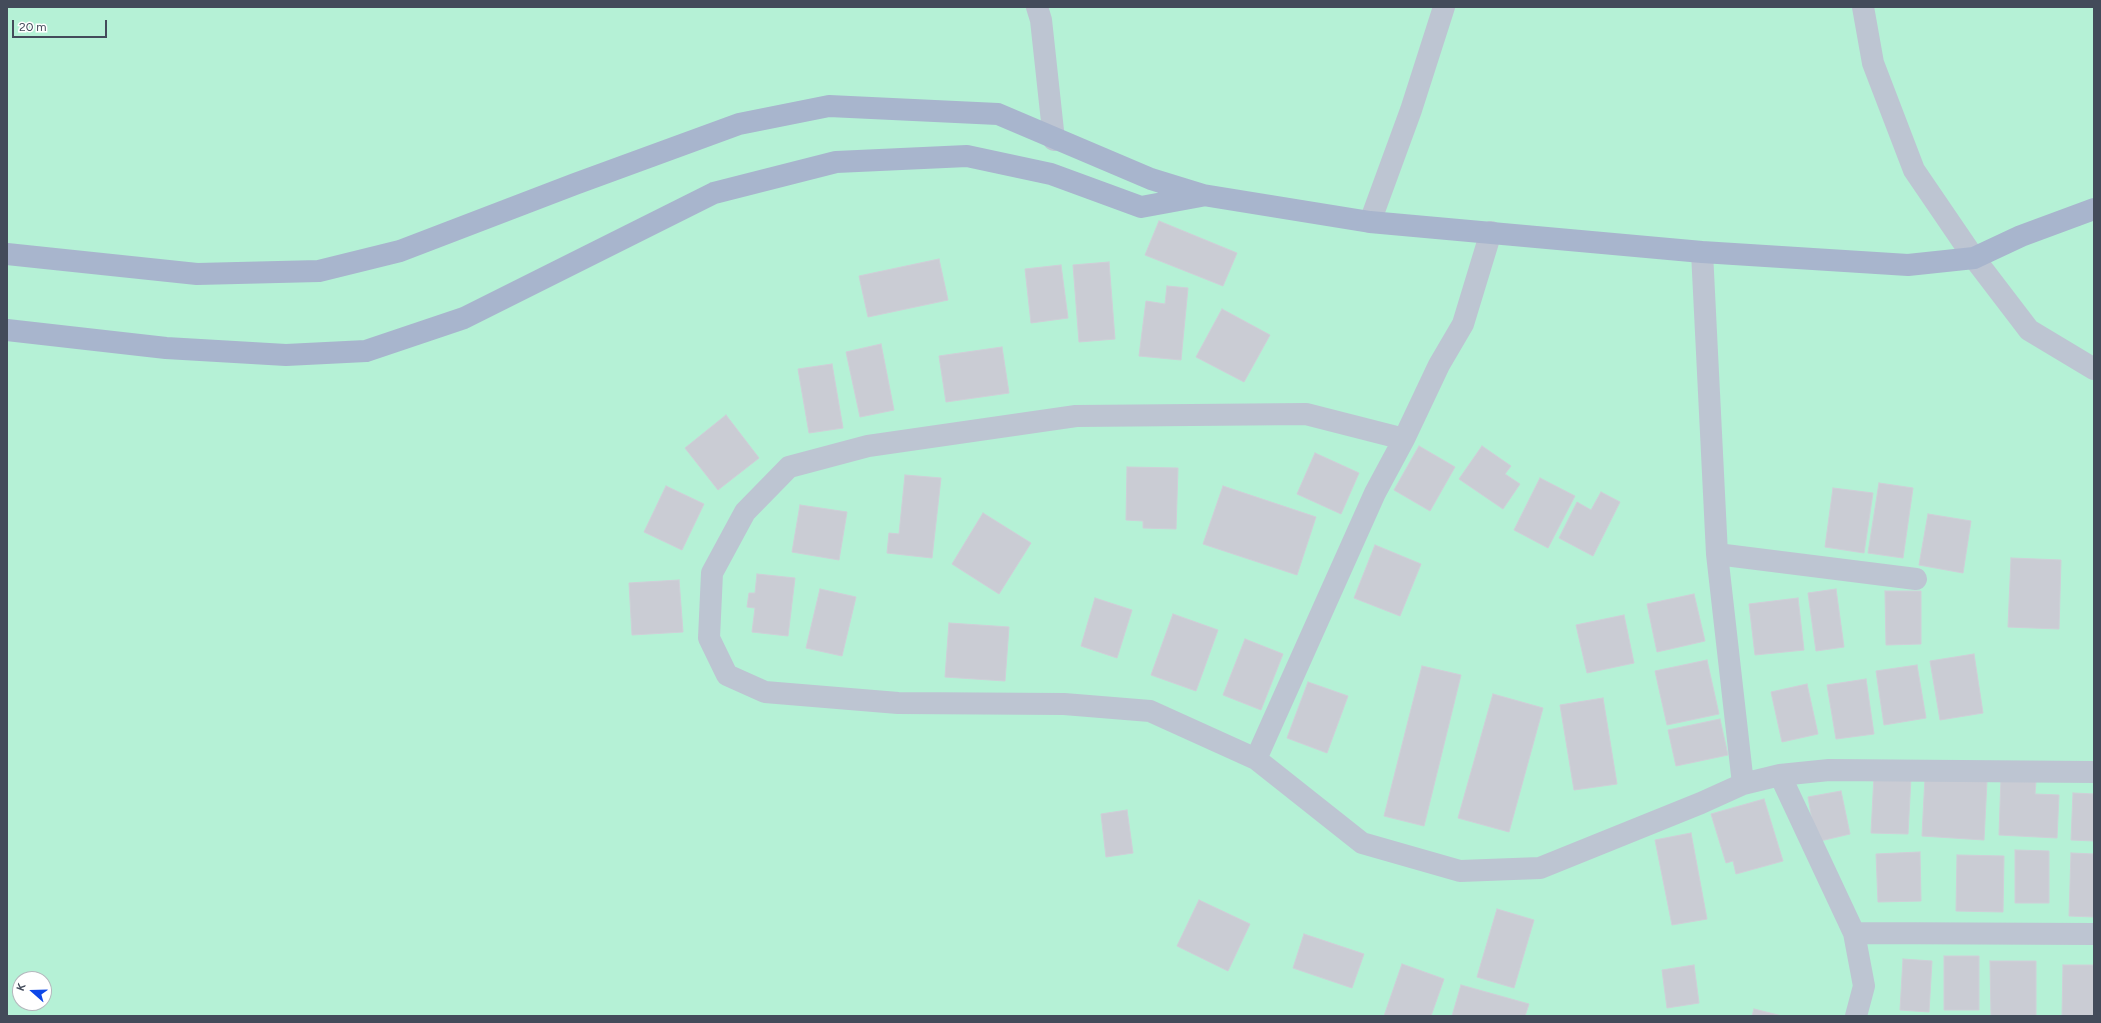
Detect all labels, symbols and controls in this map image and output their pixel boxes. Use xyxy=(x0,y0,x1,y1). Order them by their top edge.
scale bar xyxy=(14,12,109,38)
text: 20 m xyxy=(19,20,47,34)
north arrow xyxy=(12,971,52,1011)
text: K xyxy=(14,981,29,993)

